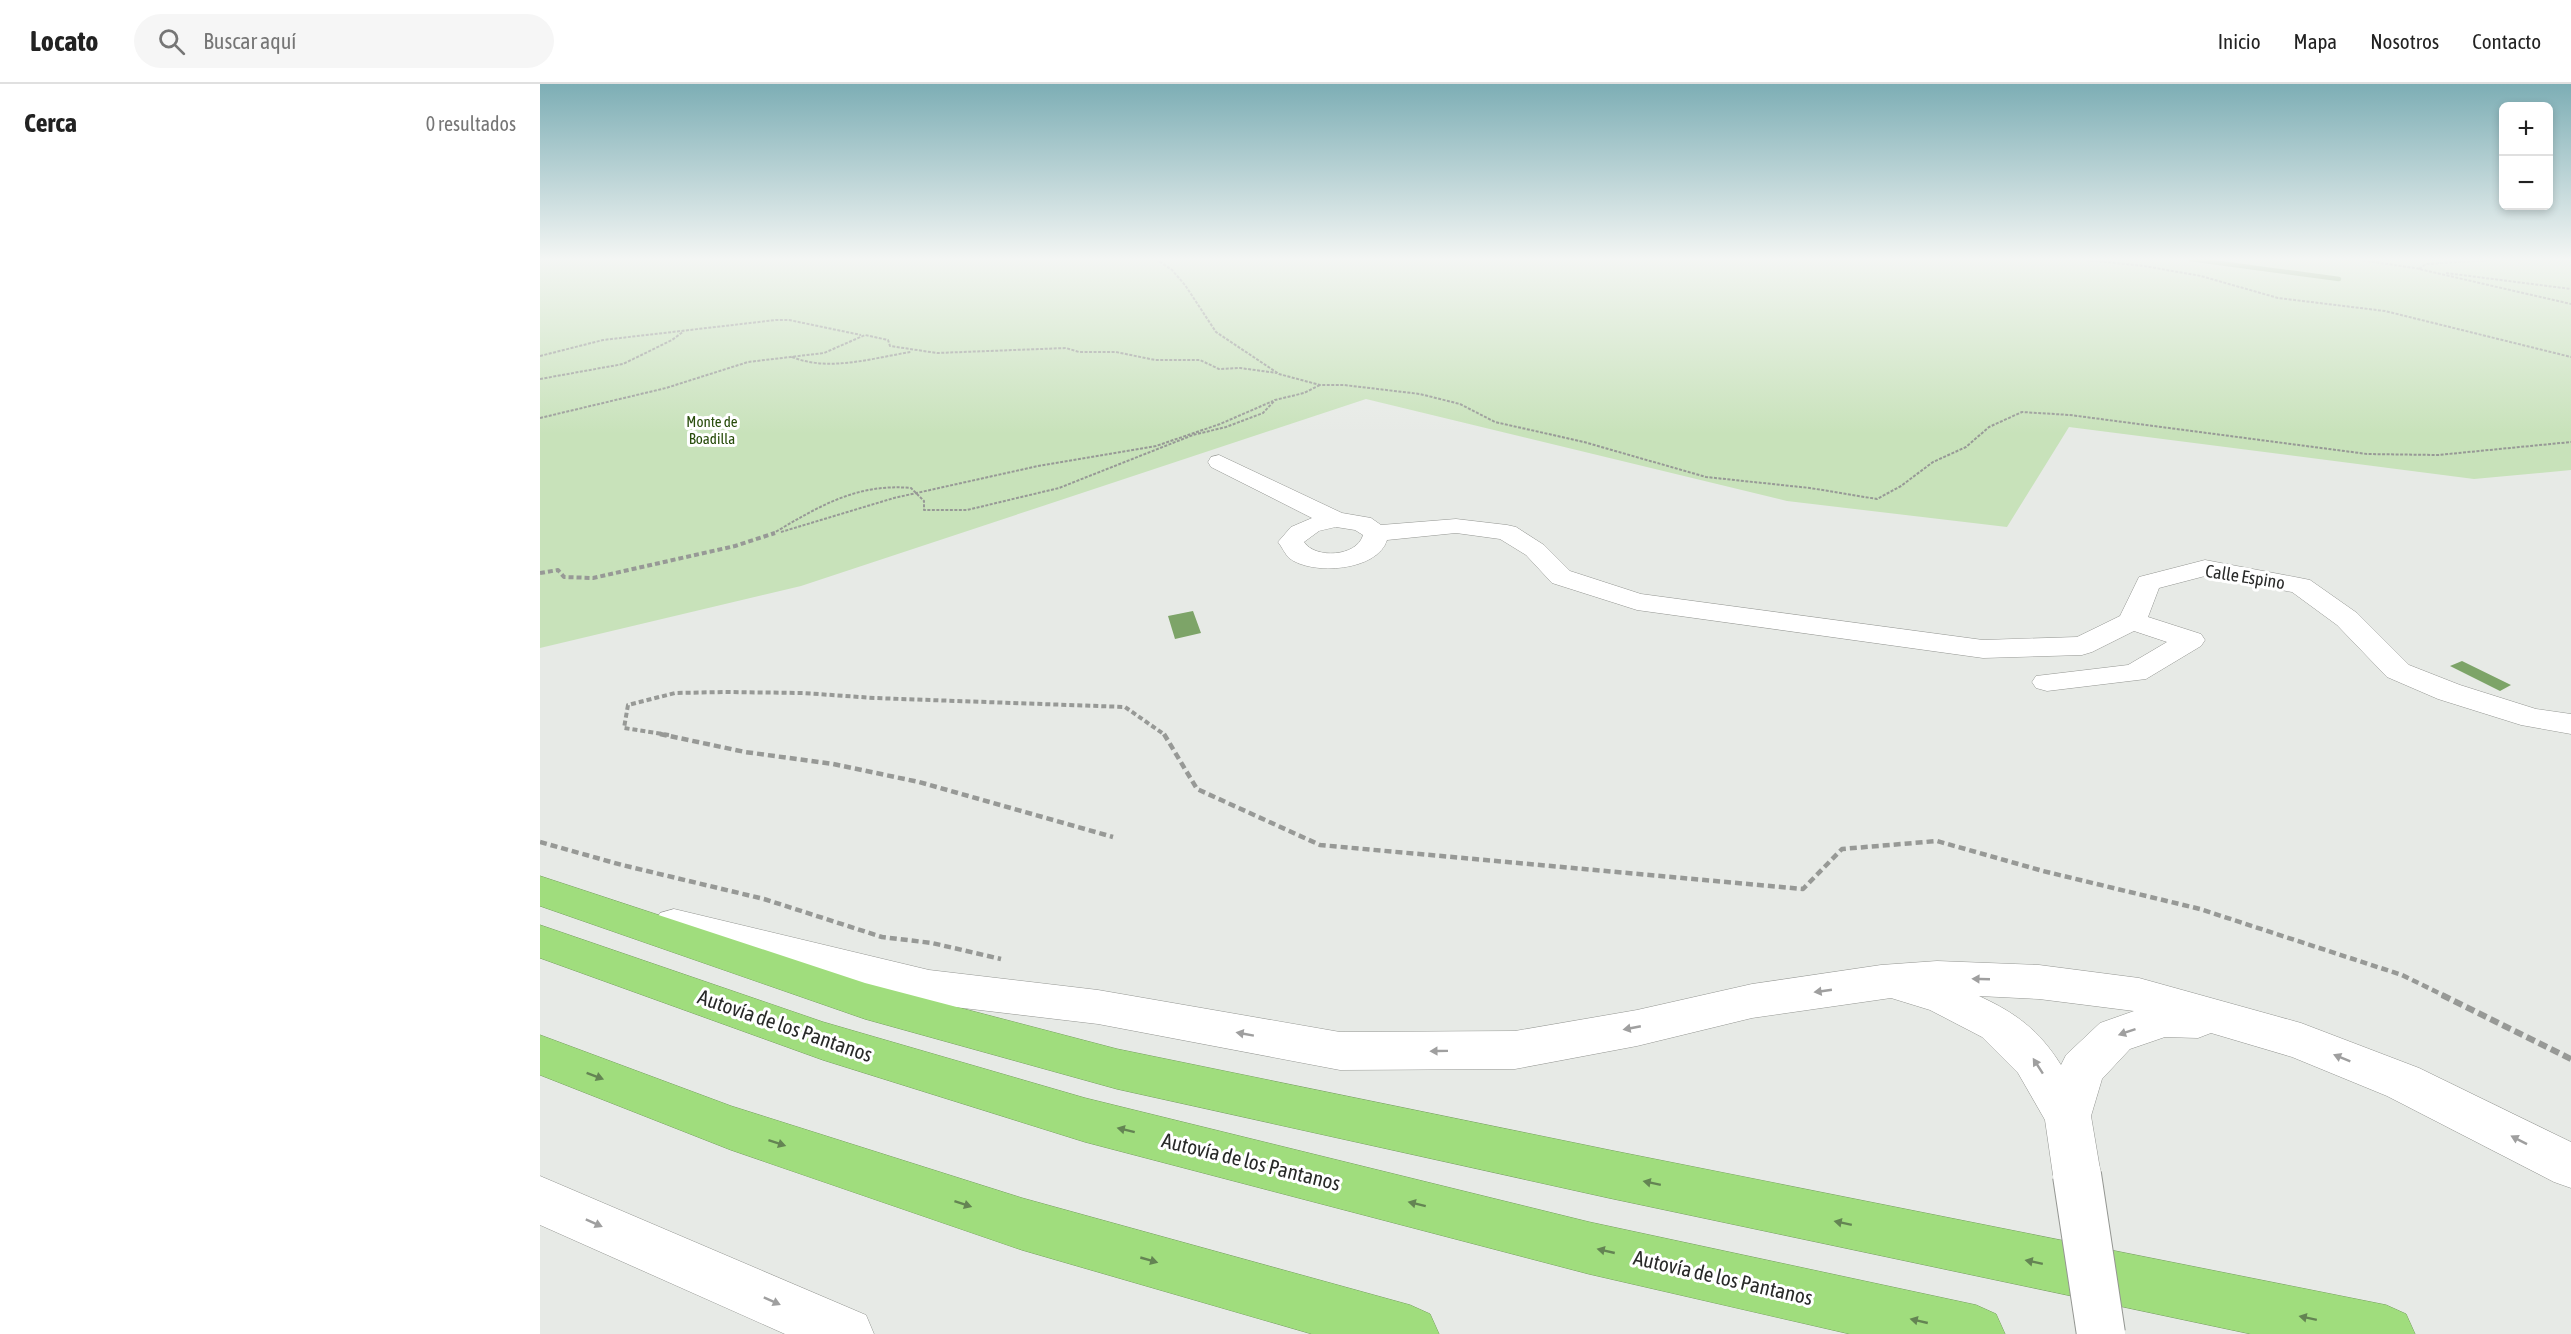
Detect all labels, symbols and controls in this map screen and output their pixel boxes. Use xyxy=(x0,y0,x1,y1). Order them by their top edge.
search box xyxy=(134,14,554,68)
text: Locato xyxy=(30,25,98,57)
icon: search xyxy=(155,25,188,58)
text: Buscar aquí xyxy=(203,28,296,54)
text: Inicio xyxy=(2218,29,2261,53)
text: Mapa xyxy=(2294,29,2337,53)
text: Nosotros xyxy=(2370,29,2439,53)
text: Contacto xyxy=(2472,29,2541,53)
map controls xyxy=(2499,102,2553,210)
button: + xyxy=(2499,102,2553,156)
text: Cerca xyxy=(24,108,77,138)
text: 0 resultados xyxy=(426,112,516,135)
button: − xyxy=(2499,156,2553,210)
park label: Monte de Boadilla xyxy=(686,413,738,447)
street label: Calle Espino xyxy=(2204,560,2286,593)
one-way arrow xyxy=(1971,975,1990,984)
street label: Autovía de los Pantanos xyxy=(695,984,876,1066)
one-way arrow xyxy=(1814,986,1833,995)
one-way arrow xyxy=(1622,1024,1641,1033)
one-way arrow xyxy=(2118,1028,2136,1037)
one-way arrow xyxy=(1236,1029,1255,1038)
one-way arrow xyxy=(1429,1046,1448,1055)
one-way arrow xyxy=(2333,1053,2351,1063)
one-way arrow xyxy=(2032,1058,2043,1075)
one-way arrow xyxy=(586,1071,604,1081)
one-way arrow xyxy=(1117,1125,1135,1134)
street label: Autovía de los Pantanos xyxy=(1160,1127,1343,1195)
one-way arrow xyxy=(2510,1135,2527,1145)
one-way arrow xyxy=(768,1139,786,1148)
one-way arrow xyxy=(1643,1178,1662,1187)
one-way arrow xyxy=(1407,1198,1426,1208)
one-way arrow xyxy=(954,1200,972,1210)
one-way arrow xyxy=(1834,1217,1853,1227)
one-way arrow xyxy=(585,1218,603,1228)
street label: Autovía de los Pantanos xyxy=(1631,1245,1815,1309)
one-way arrow xyxy=(1596,1246,1615,1256)
one-way arrow xyxy=(1141,1256,1159,1265)
one-way arrow xyxy=(2025,1257,2044,1266)
one-way arrow xyxy=(764,1297,781,1306)
one-way arrow xyxy=(2298,1313,2317,1322)
one-way arrow xyxy=(1910,1316,1928,1326)

